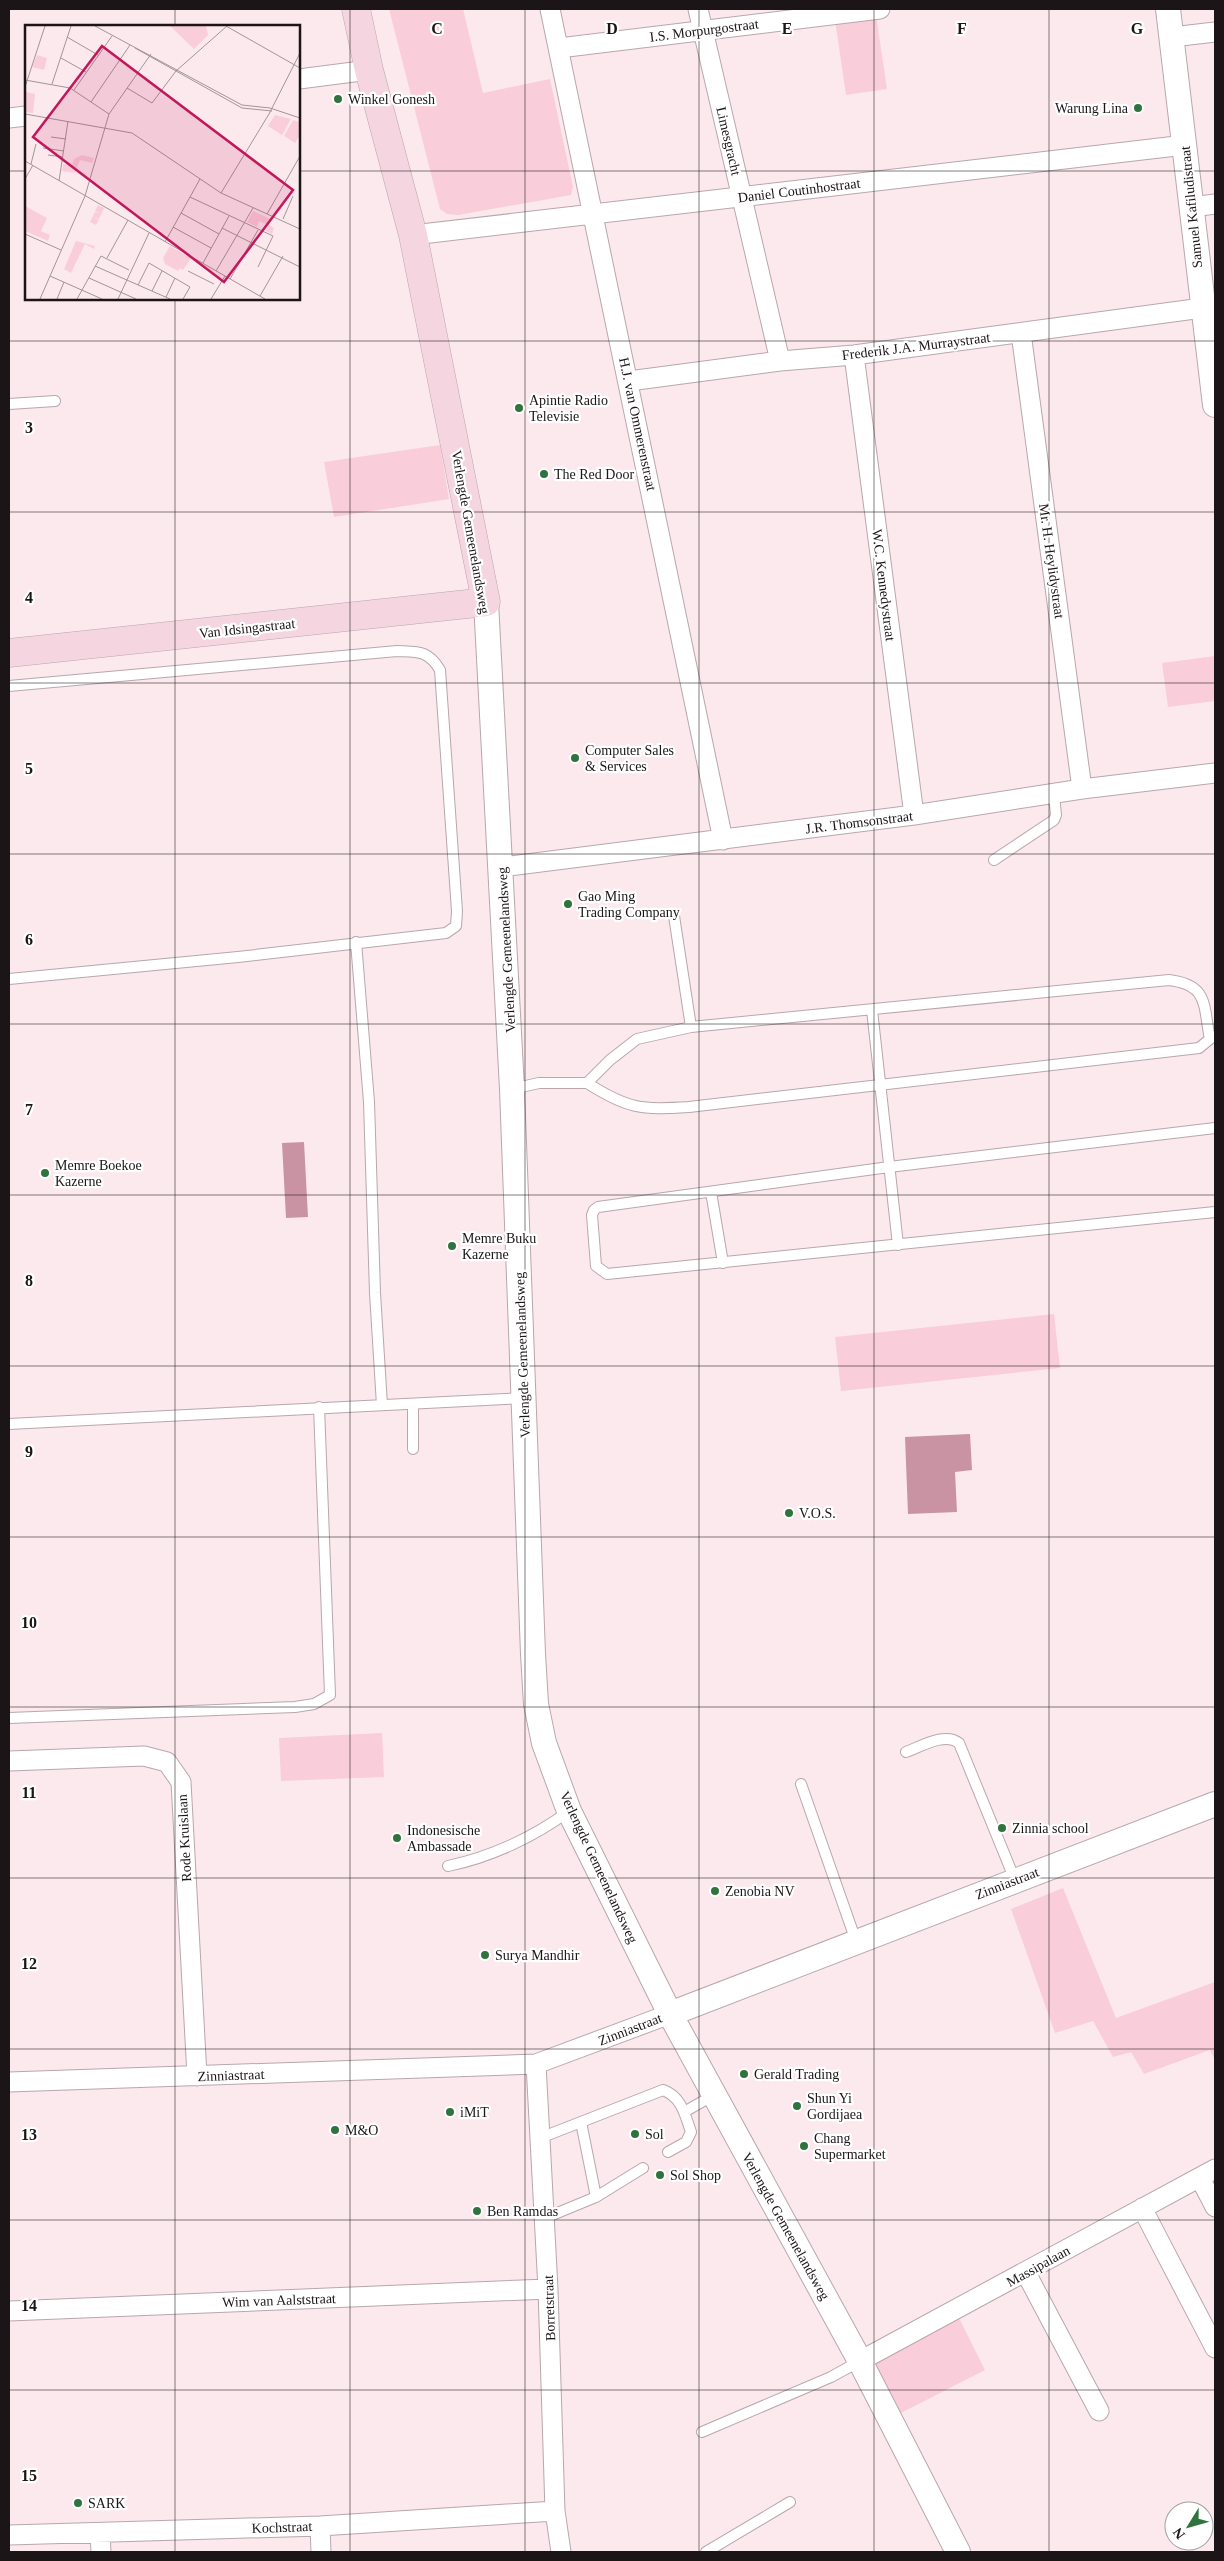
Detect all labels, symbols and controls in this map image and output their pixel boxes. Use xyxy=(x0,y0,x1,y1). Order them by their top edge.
street label: I.S. Morpurgostraat xyxy=(649,16,760,45)
text: C xyxy=(431,20,443,37)
text: D xyxy=(606,20,618,37)
text: E xyxy=(782,20,792,37)
text: F xyxy=(957,20,967,37)
text: G xyxy=(1131,20,1144,37)
inset map xyxy=(25,25,300,300)
place label: Winkel Gonesh xyxy=(348,92,435,107)
marker: Winkel Gonesh xyxy=(332,93,344,105)
place label: Warung Lina xyxy=(1055,101,1129,116)
marker: Warung Lina xyxy=(1132,102,1144,114)
street label: Limesgracht xyxy=(713,105,744,177)
street label: Samuel Kafiludistraat xyxy=(1178,145,1205,269)
street label: Daniel Coutinhostraat xyxy=(737,176,861,205)
street label: Frederik J.A. Murraystraat xyxy=(841,330,991,363)
street label: H.J. van Ommerenstraat xyxy=(616,356,659,492)
place label: Apintie Radio Televisie xyxy=(529,393,608,424)
marker: Apintie Radio Televisie xyxy=(513,402,525,414)
text: 3 xyxy=(25,419,33,436)
street label: Verlengde Gemeenelandsweg xyxy=(449,449,492,615)
place label: The Red Door xyxy=(554,467,634,482)
marker: The Red Door xyxy=(538,468,550,480)
street label: Mr. H. Heylidystraat xyxy=(1036,503,1067,620)
street label: W.C. Kennedystraat xyxy=(869,528,898,642)
text: 4 xyxy=(25,589,33,606)
street label: Van Idsingastraat xyxy=(198,616,296,641)
place label: Computer Sales & Services xyxy=(585,743,674,774)
marker: Computer Sales & Services xyxy=(569,752,581,764)
text: 5 xyxy=(25,760,33,777)
street label: J.R. Thomsonstraat xyxy=(804,808,914,837)
street label: Verlengde Gemeenelandsweg xyxy=(495,867,518,1033)
place label: Gao Ming Trading Company xyxy=(578,889,680,920)
marker: Gao Ming Trading Company xyxy=(562,898,574,910)
text: 6 xyxy=(25,931,33,948)
text: 7 xyxy=(25,1101,33,1118)
place label: Memre Boekoe Kazerne xyxy=(55,1158,142,1189)
marker: Memre Boekoe Kazerne xyxy=(39,1167,51,1179)
place label: Memre Buku Kazerne xyxy=(462,1231,536,1262)
marker: Memre Buku Kazerne xyxy=(446,1240,458,1252)
text: 8 xyxy=(25,1272,33,1289)
street label: Verlengde Gemeenelandsweg xyxy=(512,1272,533,1438)
text: 9 xyxy=(25,1443,33,1460)
place label: V.O.S. xyxy=(799,1506,836,1521)
marker: V.O.S. xyxy=(783,1507,795,1519)
text: 10 xyxy=(21,1614,37,1631)
text: 11 xyxy=(21,1784,37,1801)
street label: Verlengde Gemeenelandsweg xyxy=(557,1789,640,1946)
street label: Rode Kruislaan xyxy=(175,1794,194,1882)
place label: Zinnia school xyxy=(1012,1821,1089,1836)
marker: Zinnia school xyxy=(996,1822,1008,1834)
place label: Indonesische Ambassade xyxy=(407,1823,480,1854)
marker: Indonesische Ambassade xyxy=(391,1832,403,1844)
street label: Zinniastraat xyxy=(973,1864,1041,1902)
place label: Zenobia NV xyxy=(725,1884,795,1899)
marker: Zenobia NV xyxy=(709,1885,721,1897)
place label: Surya Mandhir xyxy=(495,1948,580,1963)
marker: Surya Mandhir xyxy=(479,1949,491,1961)
text: 12 xyxy=(21,1955,37,1972)
street label: Zinniastraat xyxy=(596,2010,664,2048)
street label: Zinniastraat xyxy=(197,2067,265,2084)
place label: Gerald Trading xyxy=(754,2067,839,2082)
marker: Gerald Trading xyxy=(738,2068,750,2080)
place label: Shun Yi Gordijaea xyxy=(807,2091,863,2122)
marker: Shun Yi Gordijaea xyxy=(791,2100,803,2112)
place label: iMiT xyxy=(460,2105,489,2120)
marker: iMiT xyxy=(444,2106,456,2118)
place label: M&O xyxy=(345,2123,378,2138)
marker: M&O xyxy=(329,2124,341,2136)
text: 13 xyxy=(21,2126,37,2143)
place label: Sol xyxy=(645,2127,664,2142)
marker: Sol xyxy=(629,2128,641,2140)
place label: Chang Supermarket xyxy=(814,2131,886,2162)
marker: Chang Supermarket xyxy=(798,2140,810,2152)
street label: Verlengde Gemeenelandsweg xyxy=(739,2150,832,2302)
place label: Sol Shop xyxy=(670,2168,721,2183)
marker: Sol Shop xyxy=(654,2169,666,2181)
place label: Ben Ramdas xyxy=(487,2204,558,2219)
marker: Ben Ramdas xyxy=(471,2205,483,2217)
street label: Massipalaan xyxy=(1004,2243,1072,2290)
street label: Borretstraat xyxy=(541,2275,558,2341)
street label: Wim van Aalststraat xyxy=(222,2291,336,2310)
text: 14 xyxy=(21,2297,37,2314)
text: 15 xyxy=(21,2467,37,2484)
place label: SARK xyxy=(88,2496,125,2511)
marker: SARK xyxy=(72,2497,84,2509)
north arrow xyxy=(1164,2501,1214,2551)
street label: Kochstraat xyxy=(251,2519,313,2536)
text: N xyxy=(1170,2525,1188,2542)

